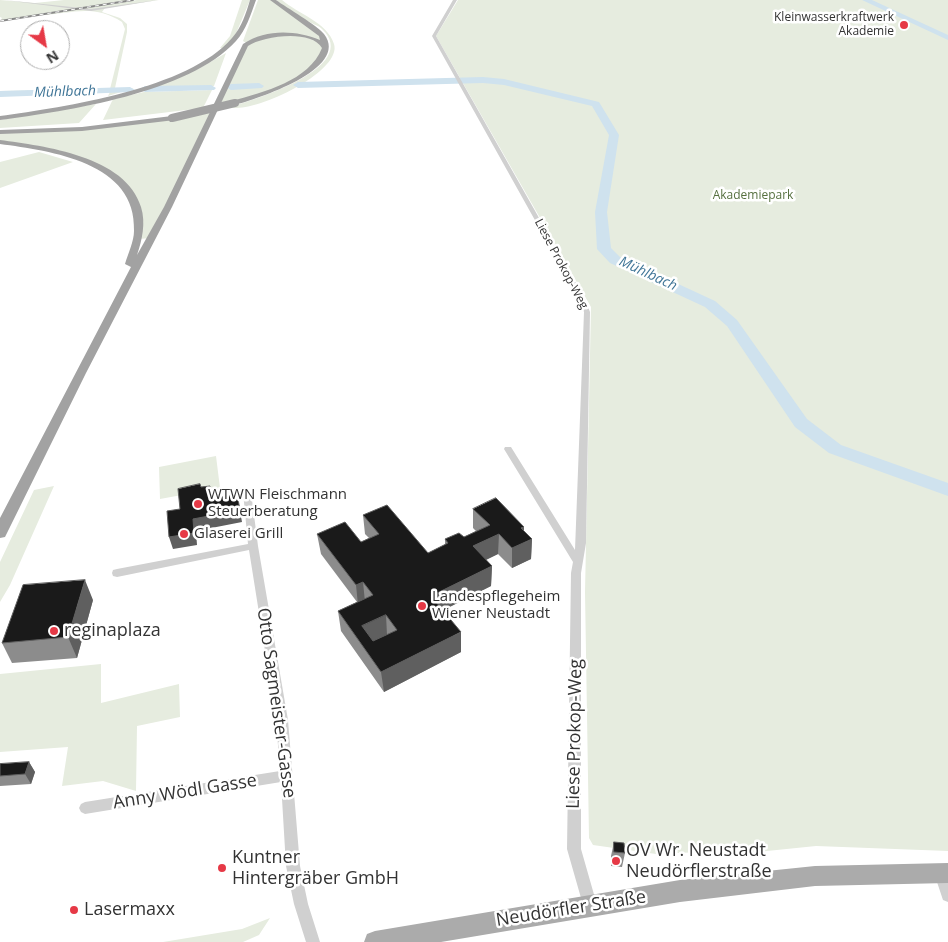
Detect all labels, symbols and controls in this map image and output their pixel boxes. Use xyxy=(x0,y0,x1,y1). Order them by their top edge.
place label: Kleinwasserkraftwerk Akademie xyxy=(774,11,894,39)
marker: Kleinwasserkraftwerk Akademie xyxy=(898,19,910,31)
north arrow xyxy=(20,20,70,70)
text: N xyxy=(43,46,63,68)
water label: Mühlbach xyxy=(34,83,96,101)
park label: Akademiepark xyxy=(713,189,793,203)
street label: Liese Prokop-Weg xyxy=(531,216,591,312)
water label: Mühlbach xyxy=(616,253,680,295)
place label: WTWN Fleischmann Steuerberatung xyxy=(208,486,347,521)
marker: WTWN Fleischmann Steuerberatung xyxy=(192,498,204,510)
place label: Glaserei Grill xyxy=(194,525,283,543)
marker: Glaserei Grill xyxy=(178,528,190,540)
place label: Landespflegeheim Wiener Neustadt xyxy=(432,588,560,623)
marker: Landespflegeheim Wiener Neustadt xyxy=(416,600,428,612)
street label: Otto Sagmeister-Gasse xyxy=(252,606,300,800)
place label: reginaplaza xyxy=(64,620,161,642)
marker: reginaplaza xyxy=(48,625,60,637)
street label: Liese Prokop-Weg xyxy=(563,659,587,809)
street label: Anny Wödl Gasse xyxy=(112,770,258,814)
place label: OV Wr. Neustadt Neudörflerstraße xyxy=(626,840,772,882)
place label: Kuntner Hintergräber GmbH xyxy=(232,847,399,890)
marker: OV Wr. Neustadt Neudörflerstraße xyxy=(610,855,622,867)
marker: Kuntner Hintergräber GmbH xyxy=(216,862,228,874)
street label: Neudörfler Straße xyxy=(494,886,648,932)
place label: Lasermaxx xyxy=(84,899,175,921)
marker: Lasermaxx xyxy=(68,904,80,916)

